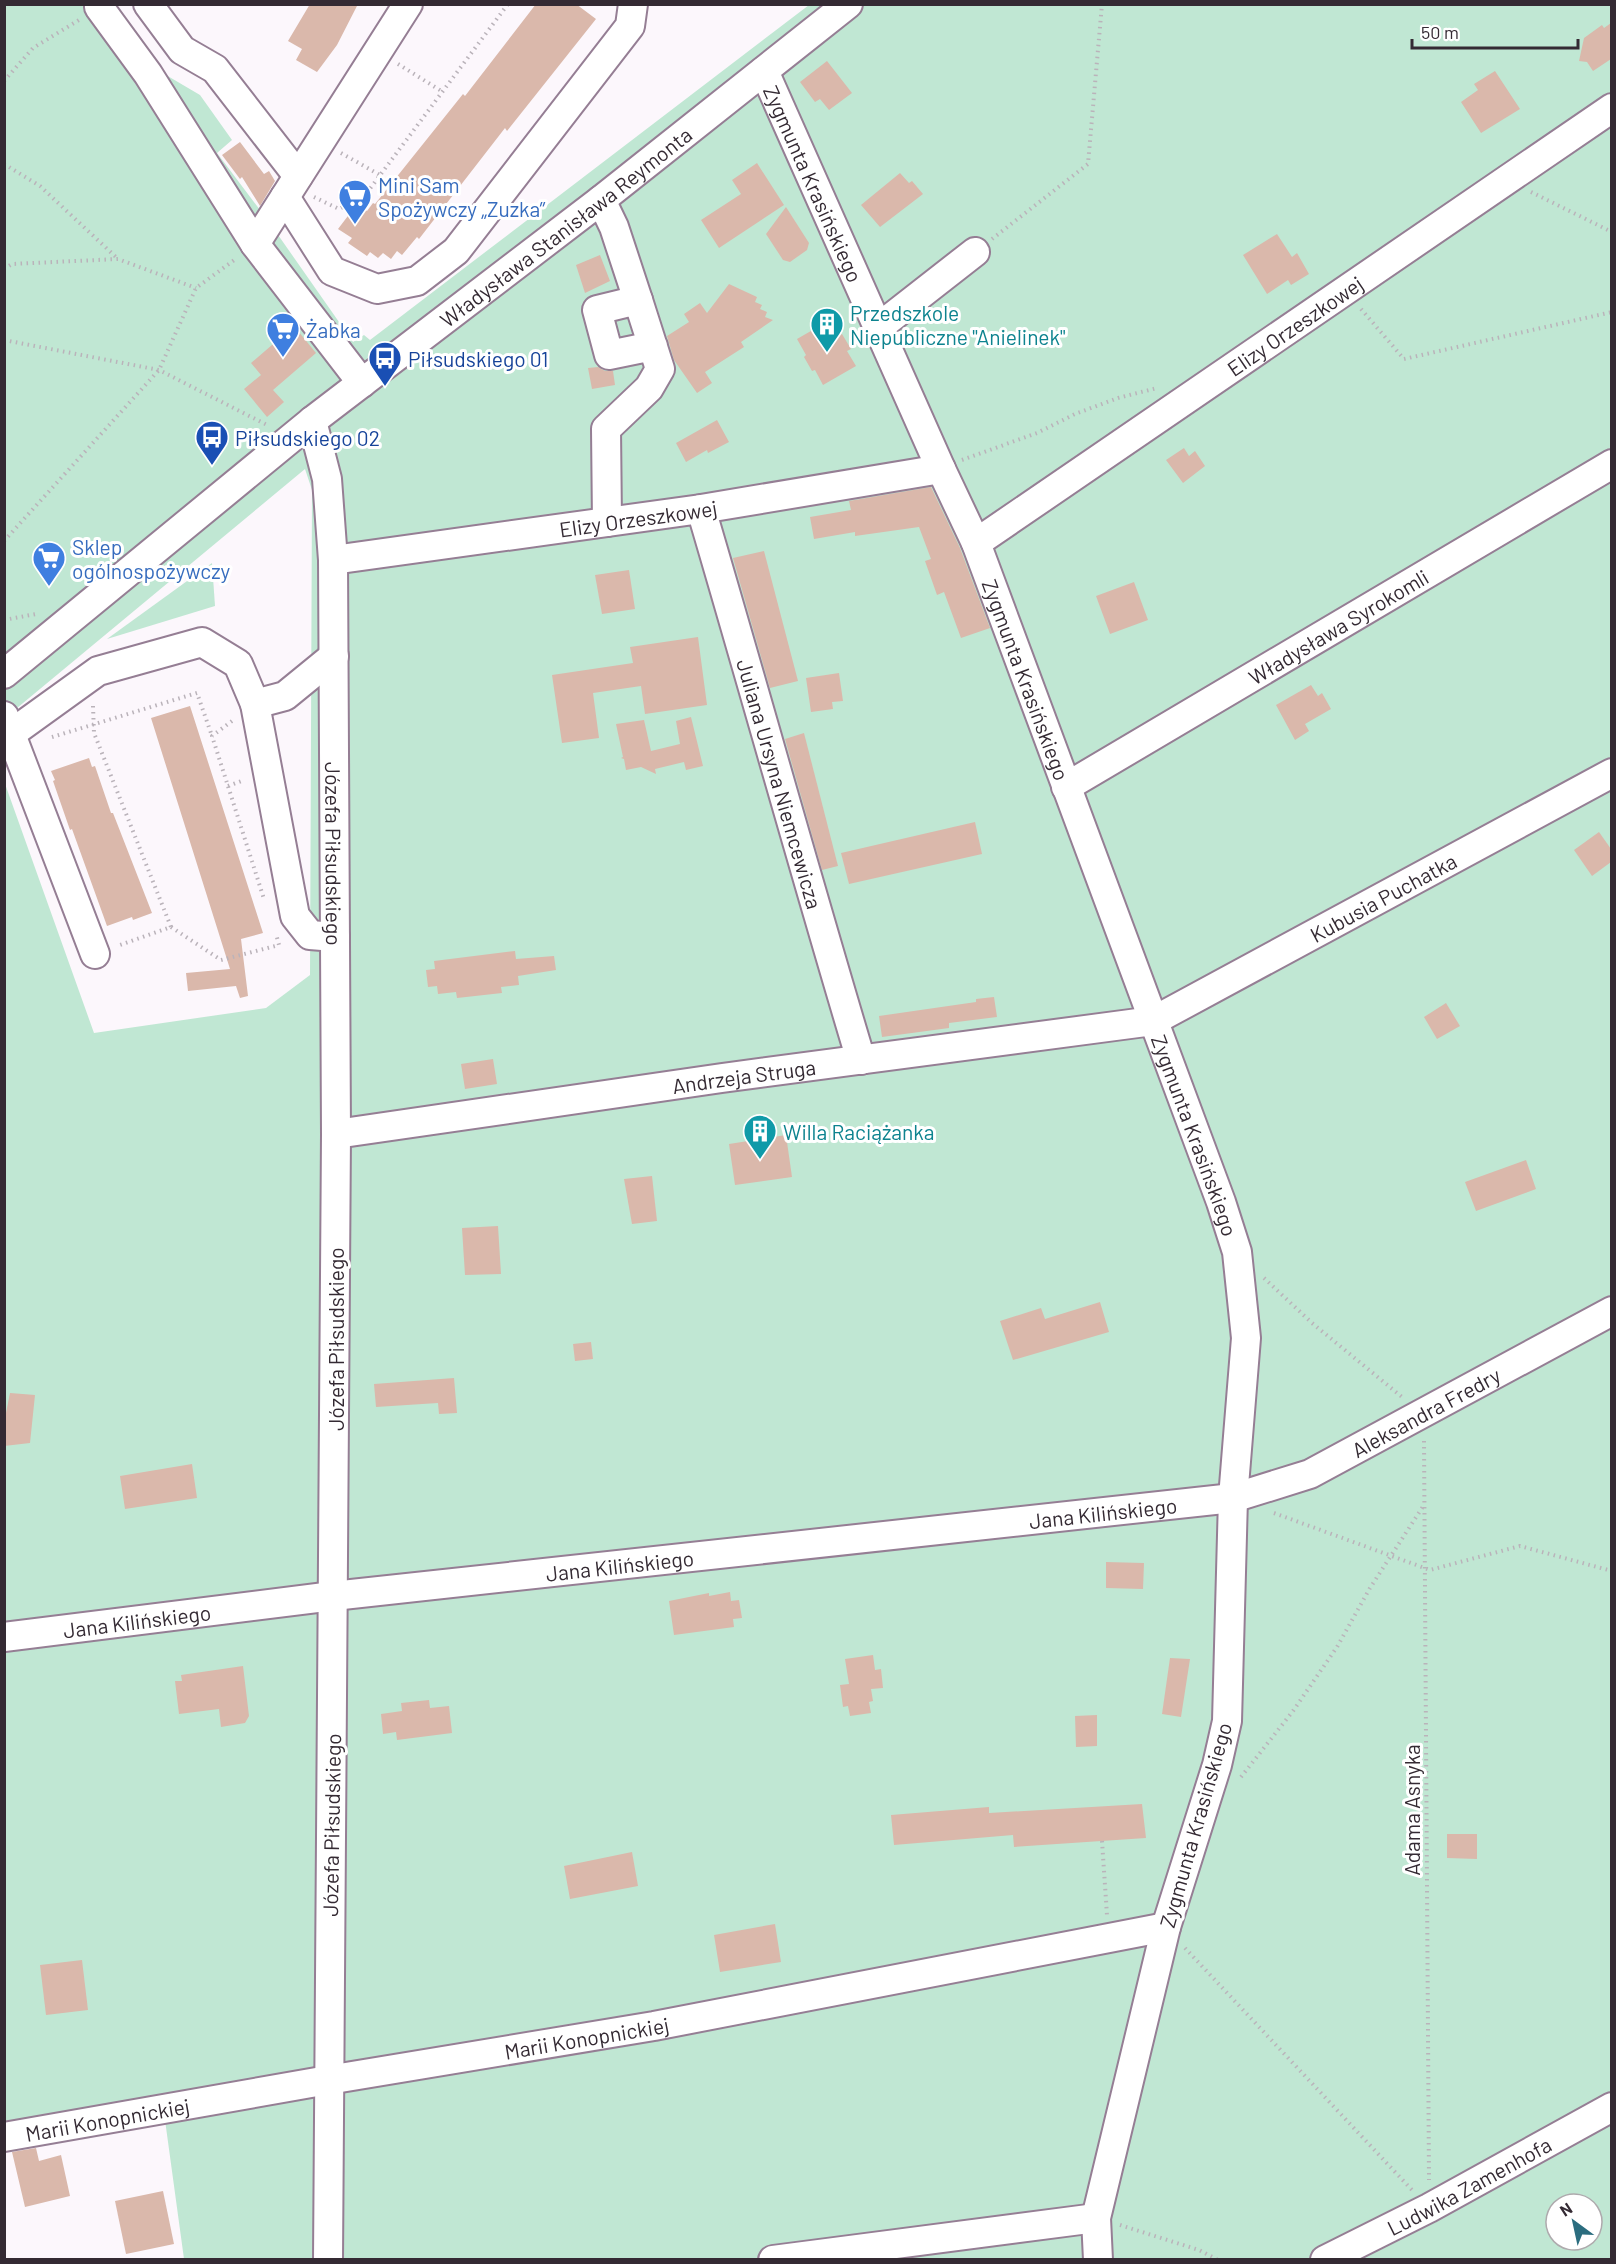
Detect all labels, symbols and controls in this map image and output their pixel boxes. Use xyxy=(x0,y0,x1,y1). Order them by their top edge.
scale bar xyxy=(1412,12,1578,50)
text: 50 m xyxy=(1421,21,1459,43)
street label: Zygmunta Krasińskiego xyxy=(759,81,869,286)
street label: Władysława Stanisława Reymonta xyxy=(434,121,696,332)
place label: Mini Sam Spożywczy „Zuzka” xyxy=(378,172,546,221)
supermarket icon: Mini Sam Spożywczy „Zuzka” xyxy=(337,178,373,225)
street label: Elizy Orzeszkowej xyxy=(1222,270,1367,380)
place label: Przedszkole Niepubliczne "Anielinek" xyxy=(850,300,1066,349)
building icon: Przedszkole Niepubliczne "Anielinek" xyxy=(809,306,845,353)
supermarket icon: Żabka xyxy=(265,311,301,358)
place label: Żabka xyxy=(306,317,361,342)
bus stop icon: Piłsudskiego 01 xyxy=(367,340,403,387)
place label: Piłsudskiego 01 xyxy=(408,346,548,371)
bus stop icon: Piłsudskiego 02 xyxy=(194,419,230,466)
place label: Piłsudskiego 02 xyxy=(235,425,380,450)
street label: Elizy Orzeszkowej xyxy=(558,494,719,541)
place label: Sklep ogólnospożywczy xyxy=(72,534,231,583)
supermarket icon: Sklep ogólnospożywczy xyxy=(31,540,67,587)
street label: Władysława Syrokomli xyxy=(1243,563,1432,689)
street label: Zygmunta Krasińskiego xyxy=(978,576,1075,783)
street label: Juliana Ursyna Niemcewicza xyxy=(733,656,828,911)
street label: Józefa Piłsudskiego xyxy=(322,762,348,946)
street label: Kubusia Puchatka xyxy=(1305,847,1460,946)
street label: Zygmunta Krasińskiego xyxy=(1147,1031,1243,1239)
street label: Andrzeja Struga xyxy=(670,1053,817,1098)
building icon: Willa Raciążanka xyxy=(742,1113,778,1160)
place label: Willa Raciążanka xyxy=(783,1119,934,1144)
street label: Józefa Piłsudskiego xyxy=(323,1247,348,1431)
street label: Aleksandra Fredry xyxy=(1347,1361,1505,1462)
street label: Jana Kilińskiego xyxy=(1028,1492,1178,1533)
street label: Jana Kilińskiego xyxy=(544,1544,695,1585)
street label: Jana Kilińskiego xyxy=(62,1599,212,1642)
street label: Zygmunta Krasińskiego xyxy=(1154,1720,1236,1930)
street label: Józefa Piłsudskiego xyxy=(317,1733,345,1917)
street label: Adama Asnyka xyxy=(1399,1744,1424,1876)
street label: Marii Konopnickiej xyxy=(502,2011,671,2063)
street label: Marii Konopnickiej xyxy=(23,2092,192,2146)
street label: Ludwika Zamenhofa xyxy=(1383,2131,1555,2240)
north arrow xyxy=(1544,2192,1604,2252)
text: N xyxy=(1556,2198,1575,2220)

